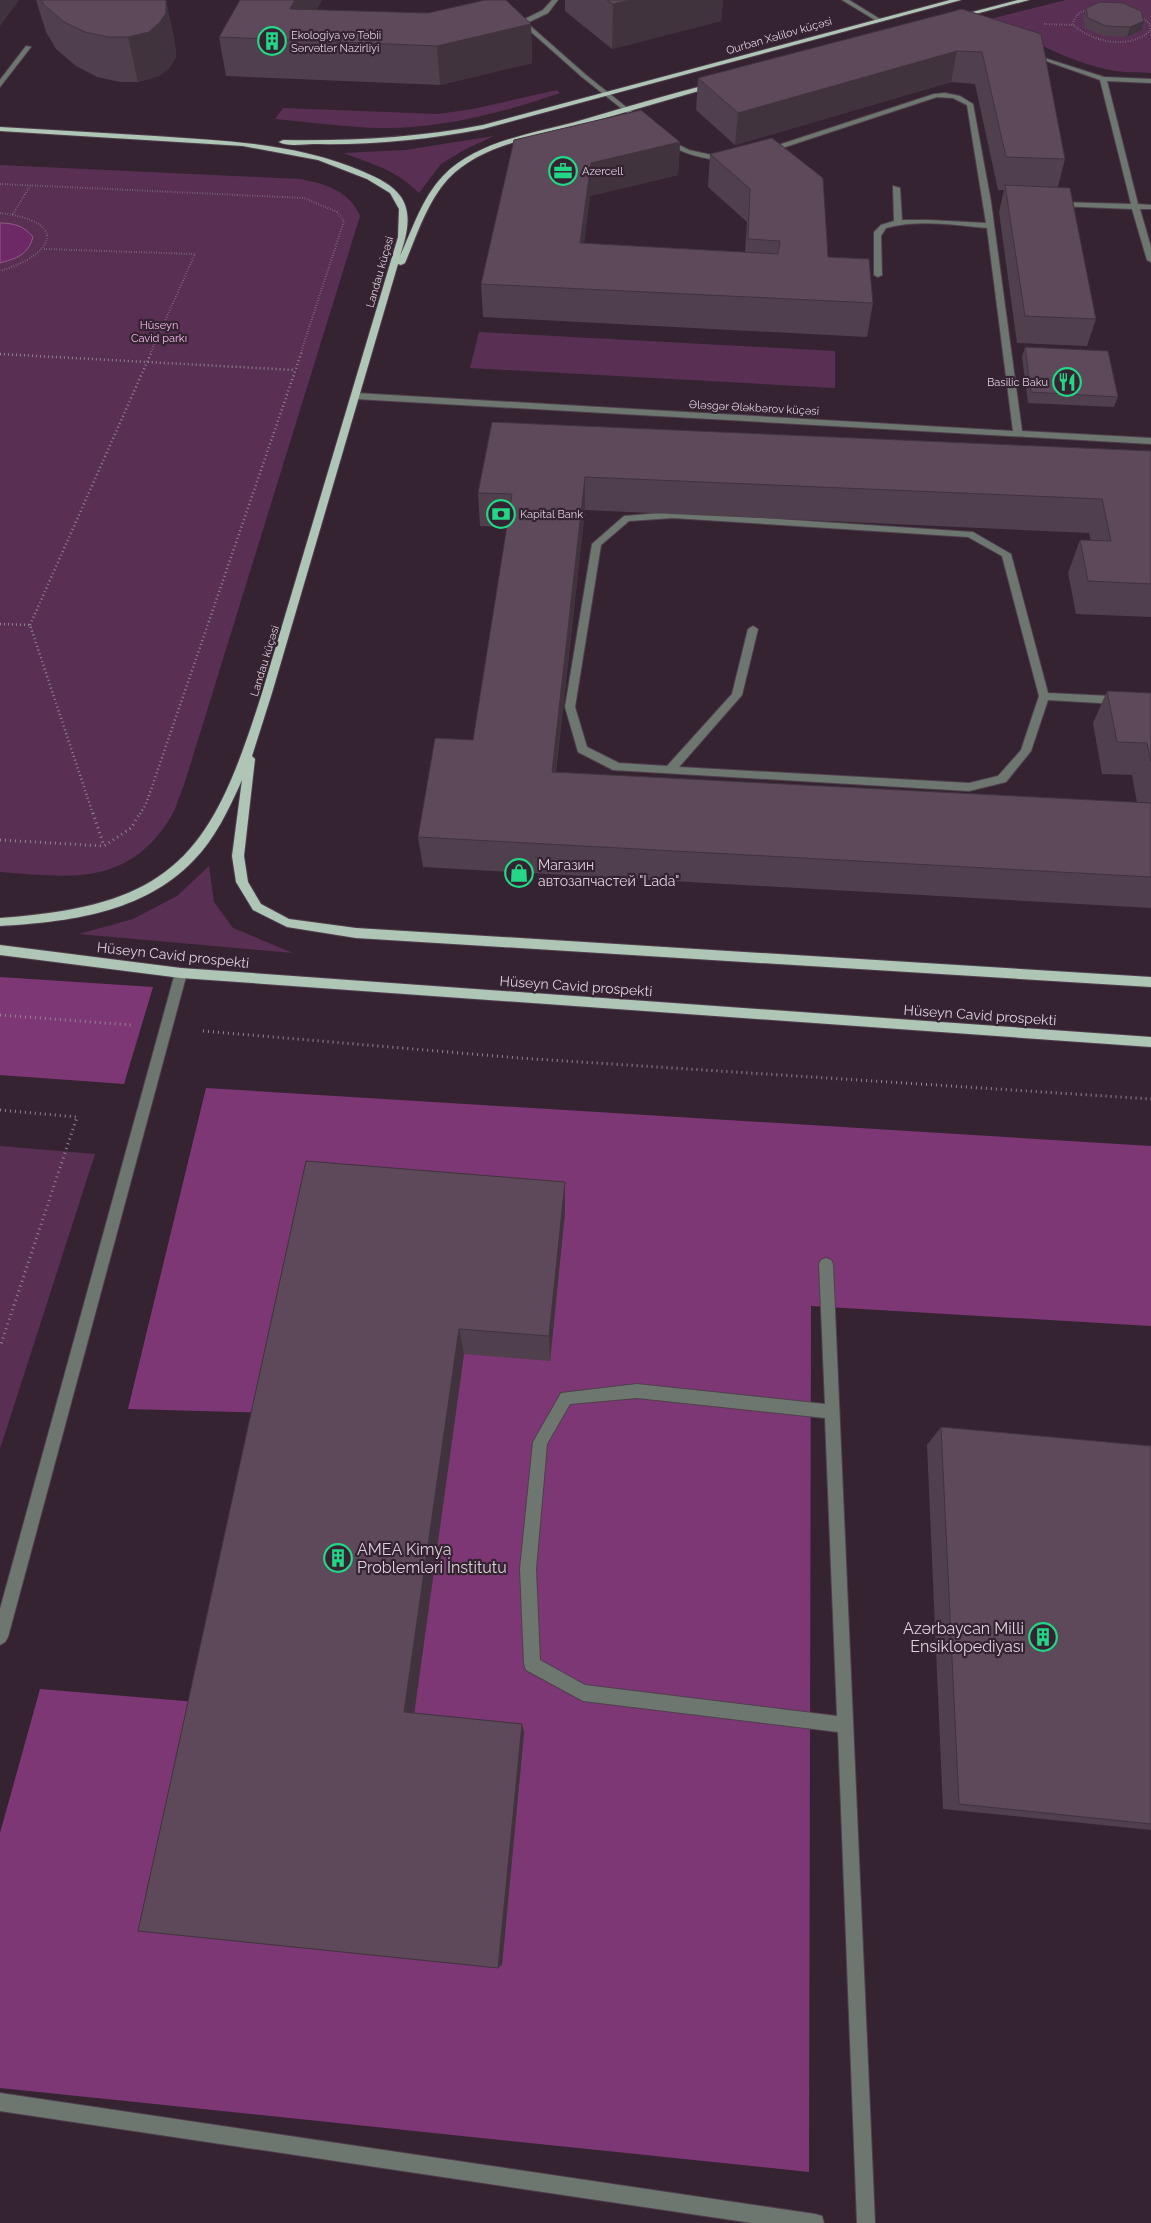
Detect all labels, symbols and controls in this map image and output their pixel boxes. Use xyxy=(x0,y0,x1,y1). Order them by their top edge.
street label: Qurban Xəlilov küçəsi xyxy=(725,15,833,57)
building icon: Ekologiya və Təbii Sərvətlər Nazirliyi xyxy=(257,26,287,56)
place label: Ekologiya və Təbii Sərvətlər Nazirliyi xyxy=(291,29,381,55)
office icon: Azercell xyxy=(548,156,578,186)
place label: Azercell xyxy=(582,165,623,178)
street label: Landau küçəsi xyxy=(364,235,396,309)
park label: Hüseyn Cavid parkı xyxy=(131,319,187,345)
restaurant icon: Basilic Baku xyxy=(1052,367,1082,397)
place label: Basilic Baku xyxy=(987,376,1048,389)
street label: Ələsgər Ələkbərov küçəsi xyxy=(689,398,819,418)
bank icon: Kapital Bank xyxy=(486,499,516,529)
place label: Kapital Bank xyxy=(520,508,583,521)
street label: Landau küçəsi xyxy=(248,624,282,698)
place label: Магазин автозапчастей "Lada" xyxy=(538,857,679,889)
shop icon: Магазин автозапчастей "Lada" xyxy=(504,858,534,888)
street label: Hüseyn Cavid prospekti xyxy=(96,939,250,971)
street label: Hüseyn Cavid prospekti xyxy=(499,973,653,999)
street label: Hüseyn Cavid prospekti xyxy=(903,1002,1057,1028)
place label: AMEA Kimya Problemləri İnstitutu xyxy=(357,1540,507,1577)
building icon: AMEA Kimya Problemləri İnstitutu xyxy=(323,1543,353,1573)
place label: Azərbaycan Milli Ensiklopediyası xyxy=(903,1619,1024,1656)
building icon: Azərbaycan Milli Ensiklopediyası xyxy=(1028,1622,1058,1652)

